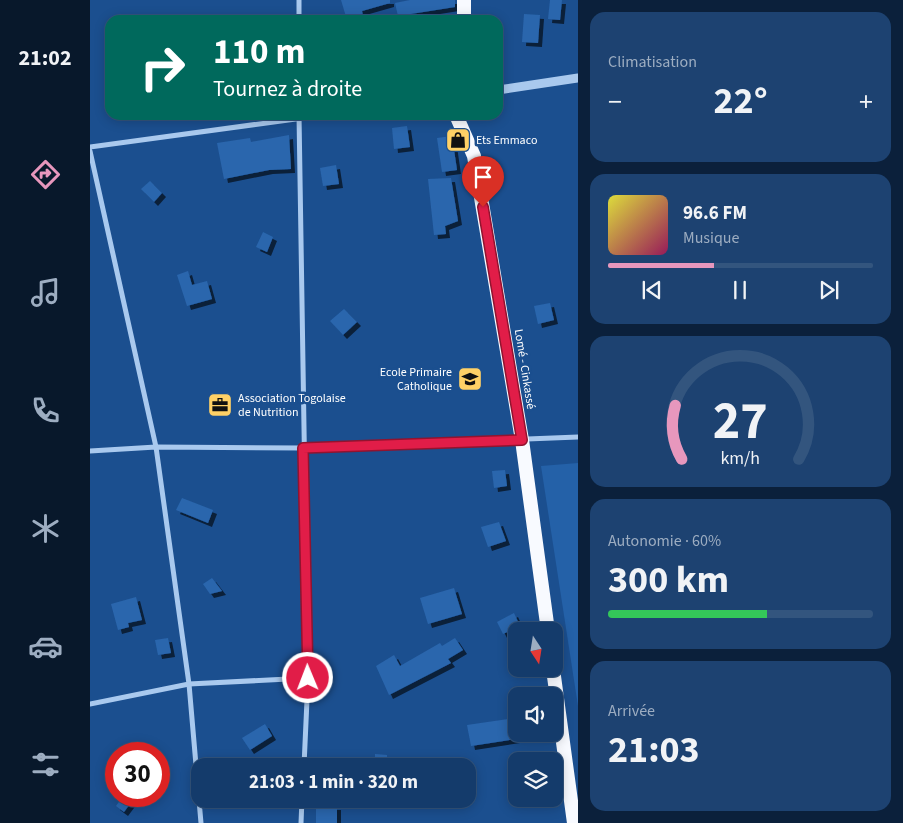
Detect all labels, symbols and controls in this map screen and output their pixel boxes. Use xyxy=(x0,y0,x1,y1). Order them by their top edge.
text: 110 m xyxy=(213,27,305,77)
icon: right xyxy=(130,35,195,100)
text: 21:02 xyxy=(18,42,72,74)
text: Climatisation xyxy=(608,51,697,73)
text: Tournez à droite xyxy=(213,73,362,105)
text: 22° xyxy=(714,74,768,128)
text: − xyxy=(608,82,622,122)
text: + xyxy=(859,82,873,122)
shop icon: Ets Emmaco xyxy=(445,127,471,153)
place label: Ets Emmaco xyxy=(476,132,537,149)
pin xyxy=(462,156,504,207)
icon: directions xyxy=(28,157,63,192)
icon: arrive xyxy=(469,163,497,191)
text: 96.6 FM xyxy=(683,200,747,227)
text: Musique xyxy=(683,227,740,249)
icon: music xyxy=(28,275,63,310)
icon: previous xyxy=(638,276,666,304)
icon: pause xyxy=(726,276,754,304)
icon: next xyxy=(815,276,843,304)
street label: Lomé - Cinkassé xyxy=(510,328,539,410)
place label: Ecole Primaire Catholique xyxy=(380,364,452,395)
school or university icon: Ecole Primaire Catholique xyxy=(457,366,483,392)
text: 27 xyxy=(713,385,768,459)
place label: Association Togolaise de Nutrition xyxy=(238,390,346,421)
office icon: Association Togolaise de Nutrition xyxy=(207,392,233,418)
icon: phone xyxy=(28,393,63,428)
text: km/h xyxy=(721,446,760,471)
icon: climate xyxy=(28,511,63,546)
text: Autonomie · 60% xyxy=(608,530,721,552)
text: 300 km xyxy=(608,553,729,607)
north arrow xyxy=(508,622,562,678)
map controls xyxy=(508,622,563,807)
icon: car xyxy=(28,629,63,664)
position arrow xyxy=(281,651,333,703)
button: sound xyxy=(508,687,563,742)
text: Arrivée xyxy=(608,700,655,722)
text: 21:03 xyxy=(608,723,700,777)
speed limit sign: 30 xyxy=(105,742,170,807)
icon: filters xyxy=(28,747,63,782)
button: layers xyxy=(508,752,563,807)
text: 21:03 · 1 min · 320 m xyxy=(249,769,418,796)

